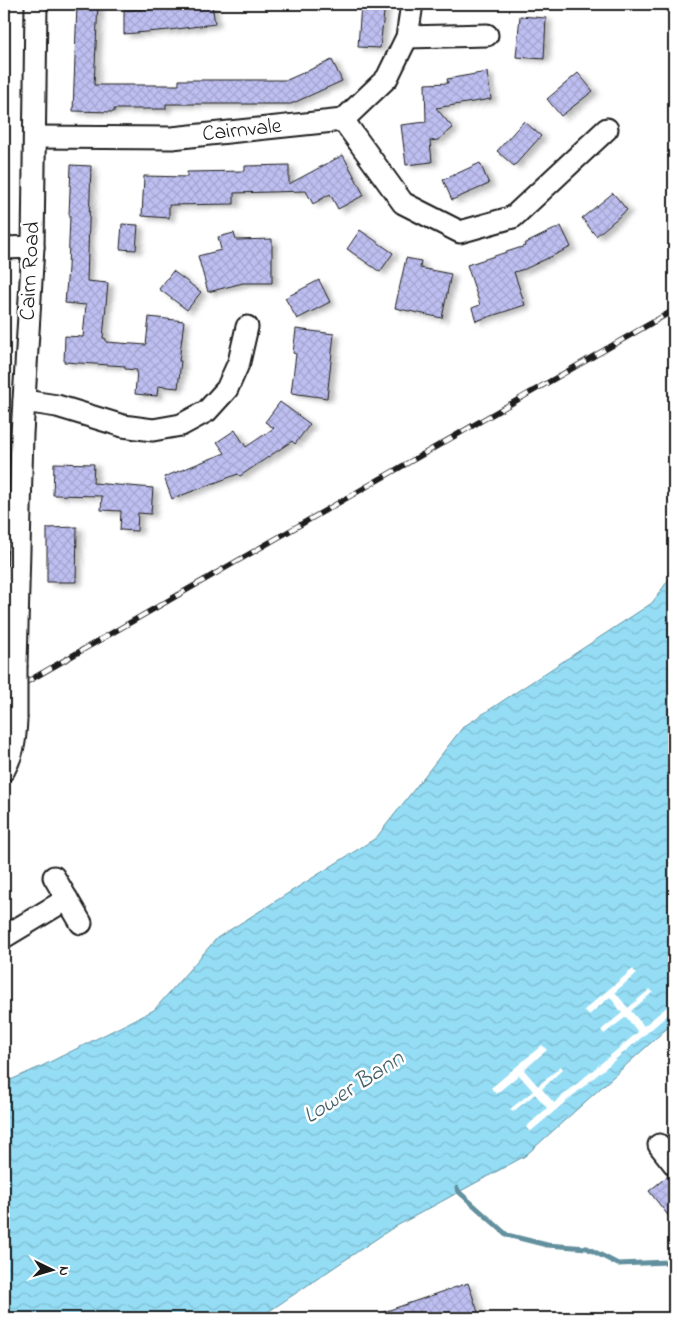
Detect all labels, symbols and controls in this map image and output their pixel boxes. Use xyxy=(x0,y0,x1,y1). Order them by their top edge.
street label: Cairnvale xyxy=(201,111,283,151)
street label: Cairn Road xyxy=(12,221,50,321)
water label: Lower Bann xyxy=(297,1042,412,1134)
north arrow xyxy=(28,1244,78,1294)
text: N xyxy=(53,1265,74,1277)

